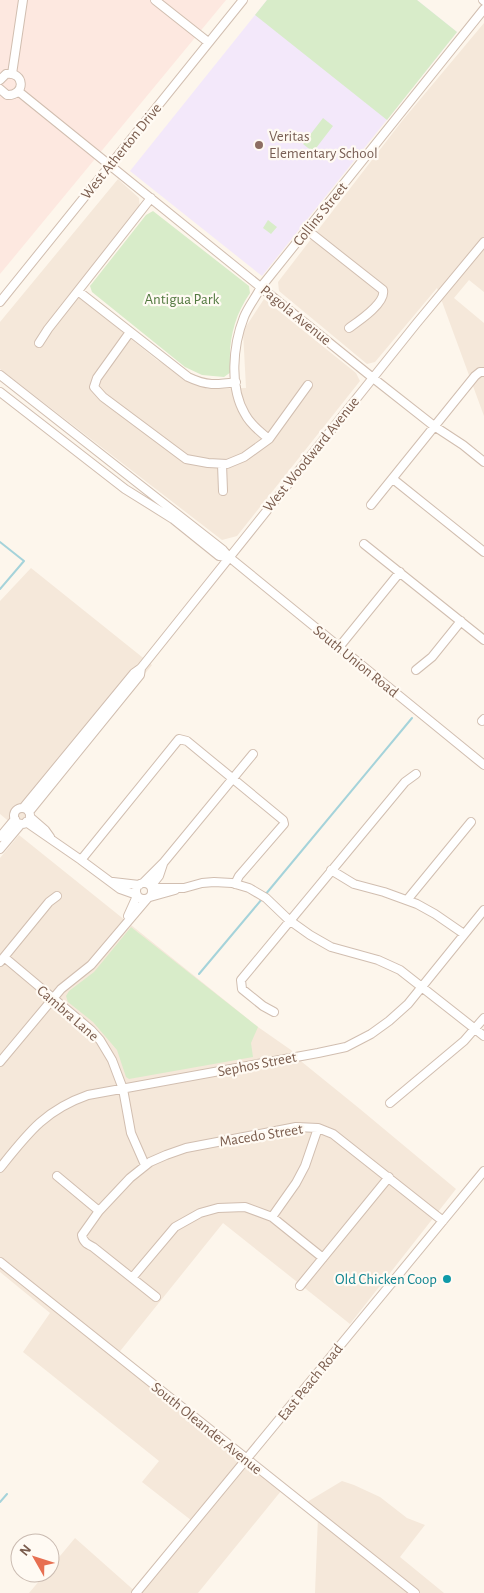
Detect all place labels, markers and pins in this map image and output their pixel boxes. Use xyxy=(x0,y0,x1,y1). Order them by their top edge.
place label: Veritas Elementary School xyxy=(269,129,378,161)
marker: Veritas Elementary School xyxy=(253,139,265,151)
place label: Old Chicken Coop xyxy=(335,1272,437,1287)
marker: Old Chicken Coop xyxy=(441,1273,453,1285)

